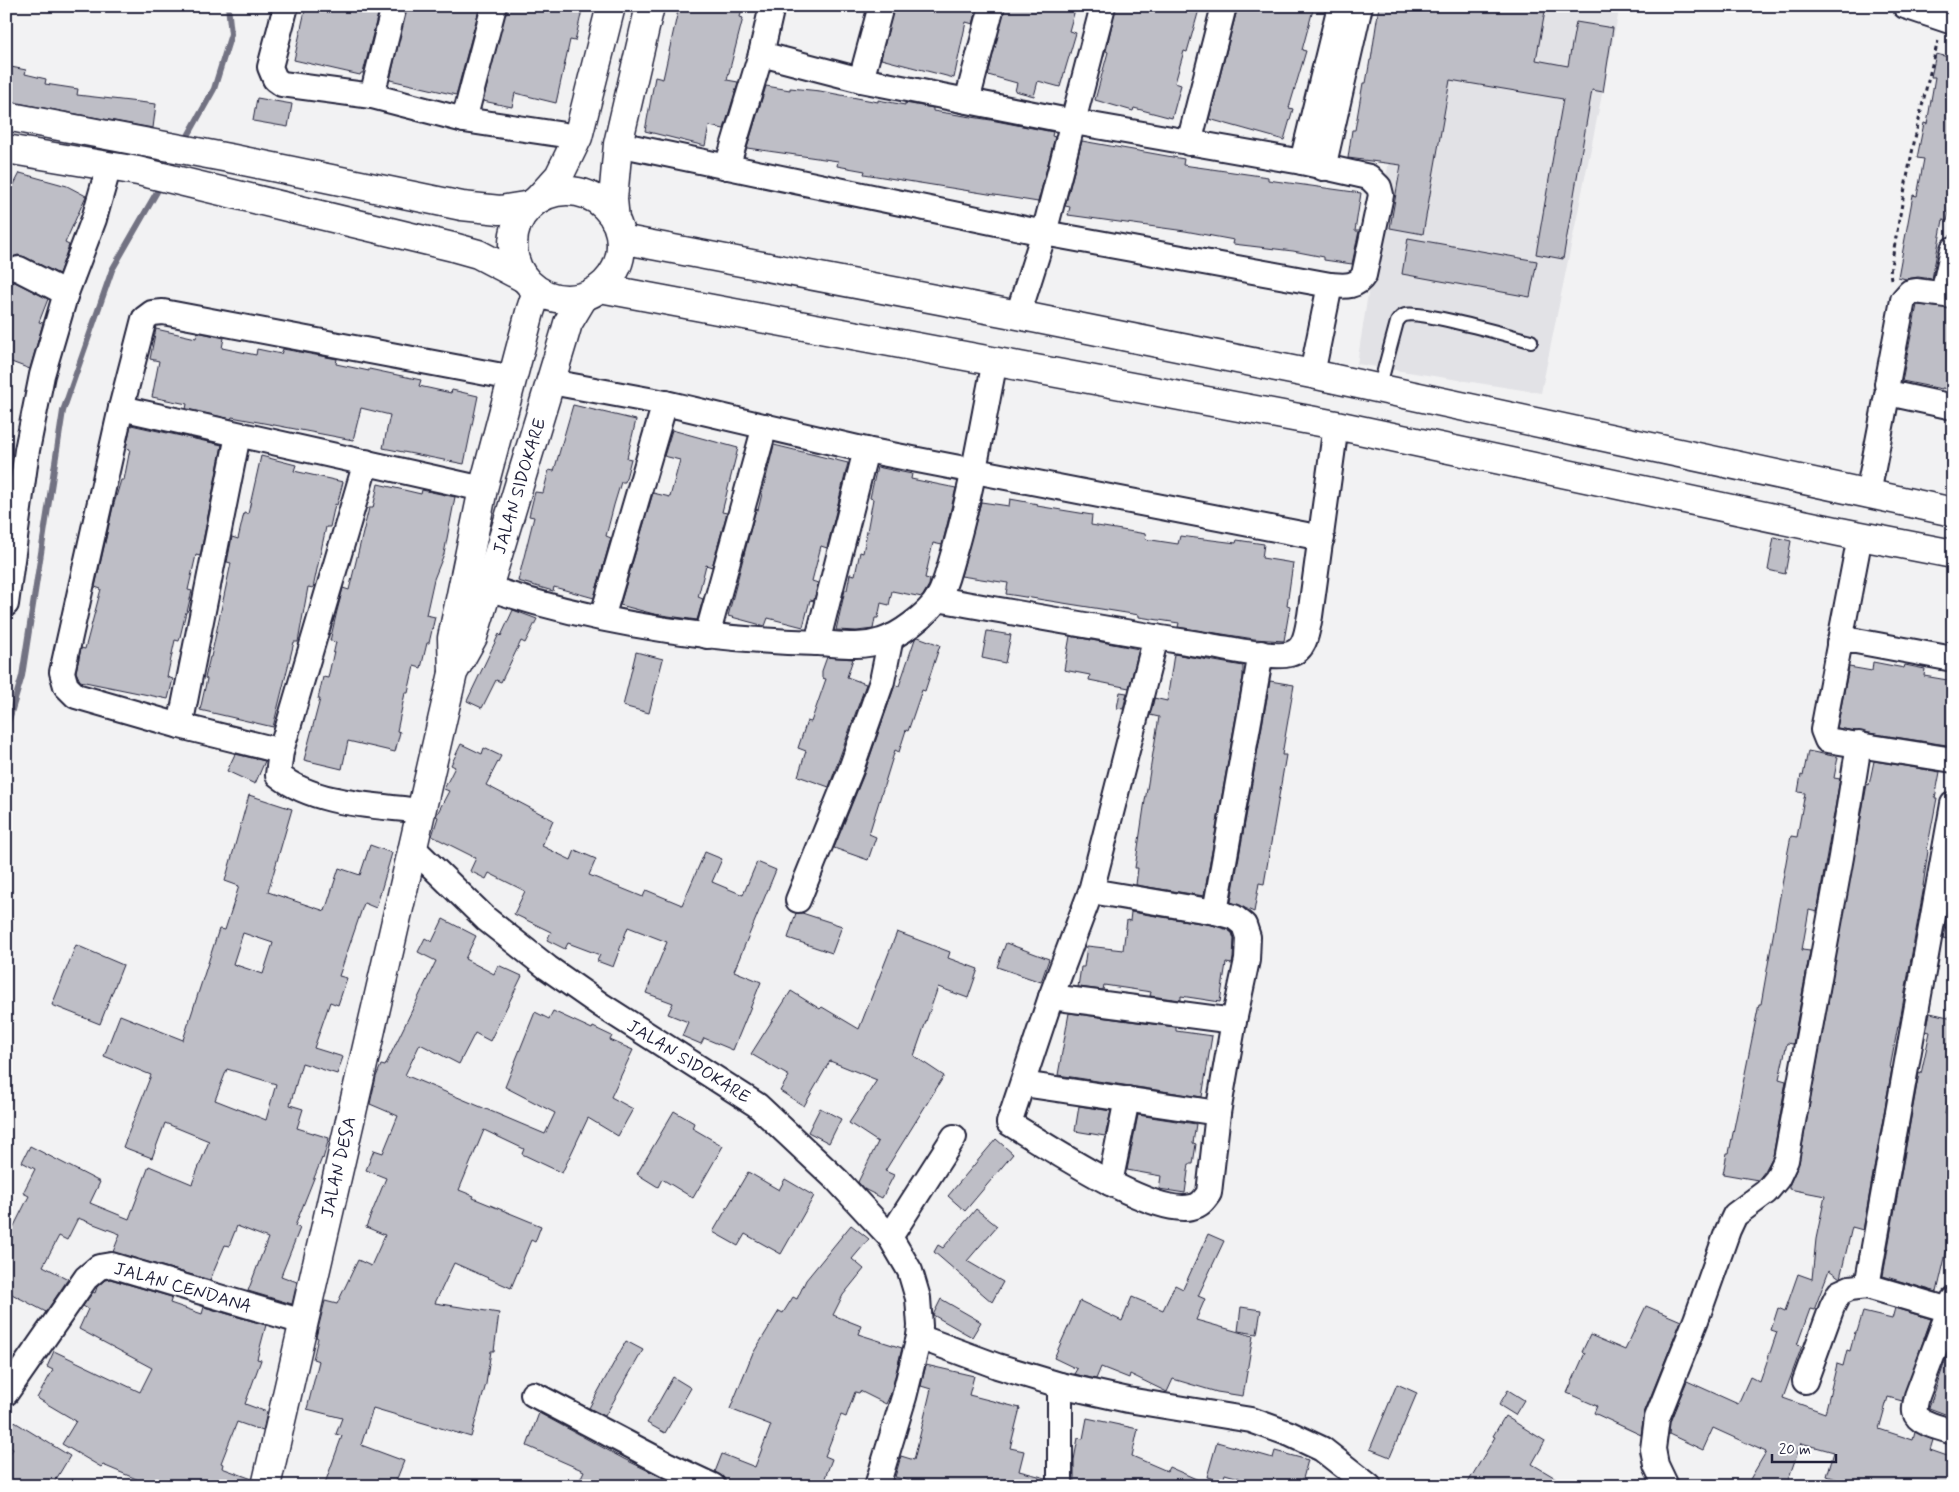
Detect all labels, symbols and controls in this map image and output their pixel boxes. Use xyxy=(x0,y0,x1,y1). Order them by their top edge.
street label: JALAN SIDOKARE xyxy=(488,415,552,557)
street label: JALAN SIDOKARE xyxy=(622,1014,755,1109)
street label: JALAN DESA xyxy=(316,1114,362,1220)
street label: JALAN CENDANA xyxy=(111,1257,254,1319)
scale bar xyxy=(1772,1432,1835,1464)
text: 20 m xyxy=(1779,1440,1811,1460)

